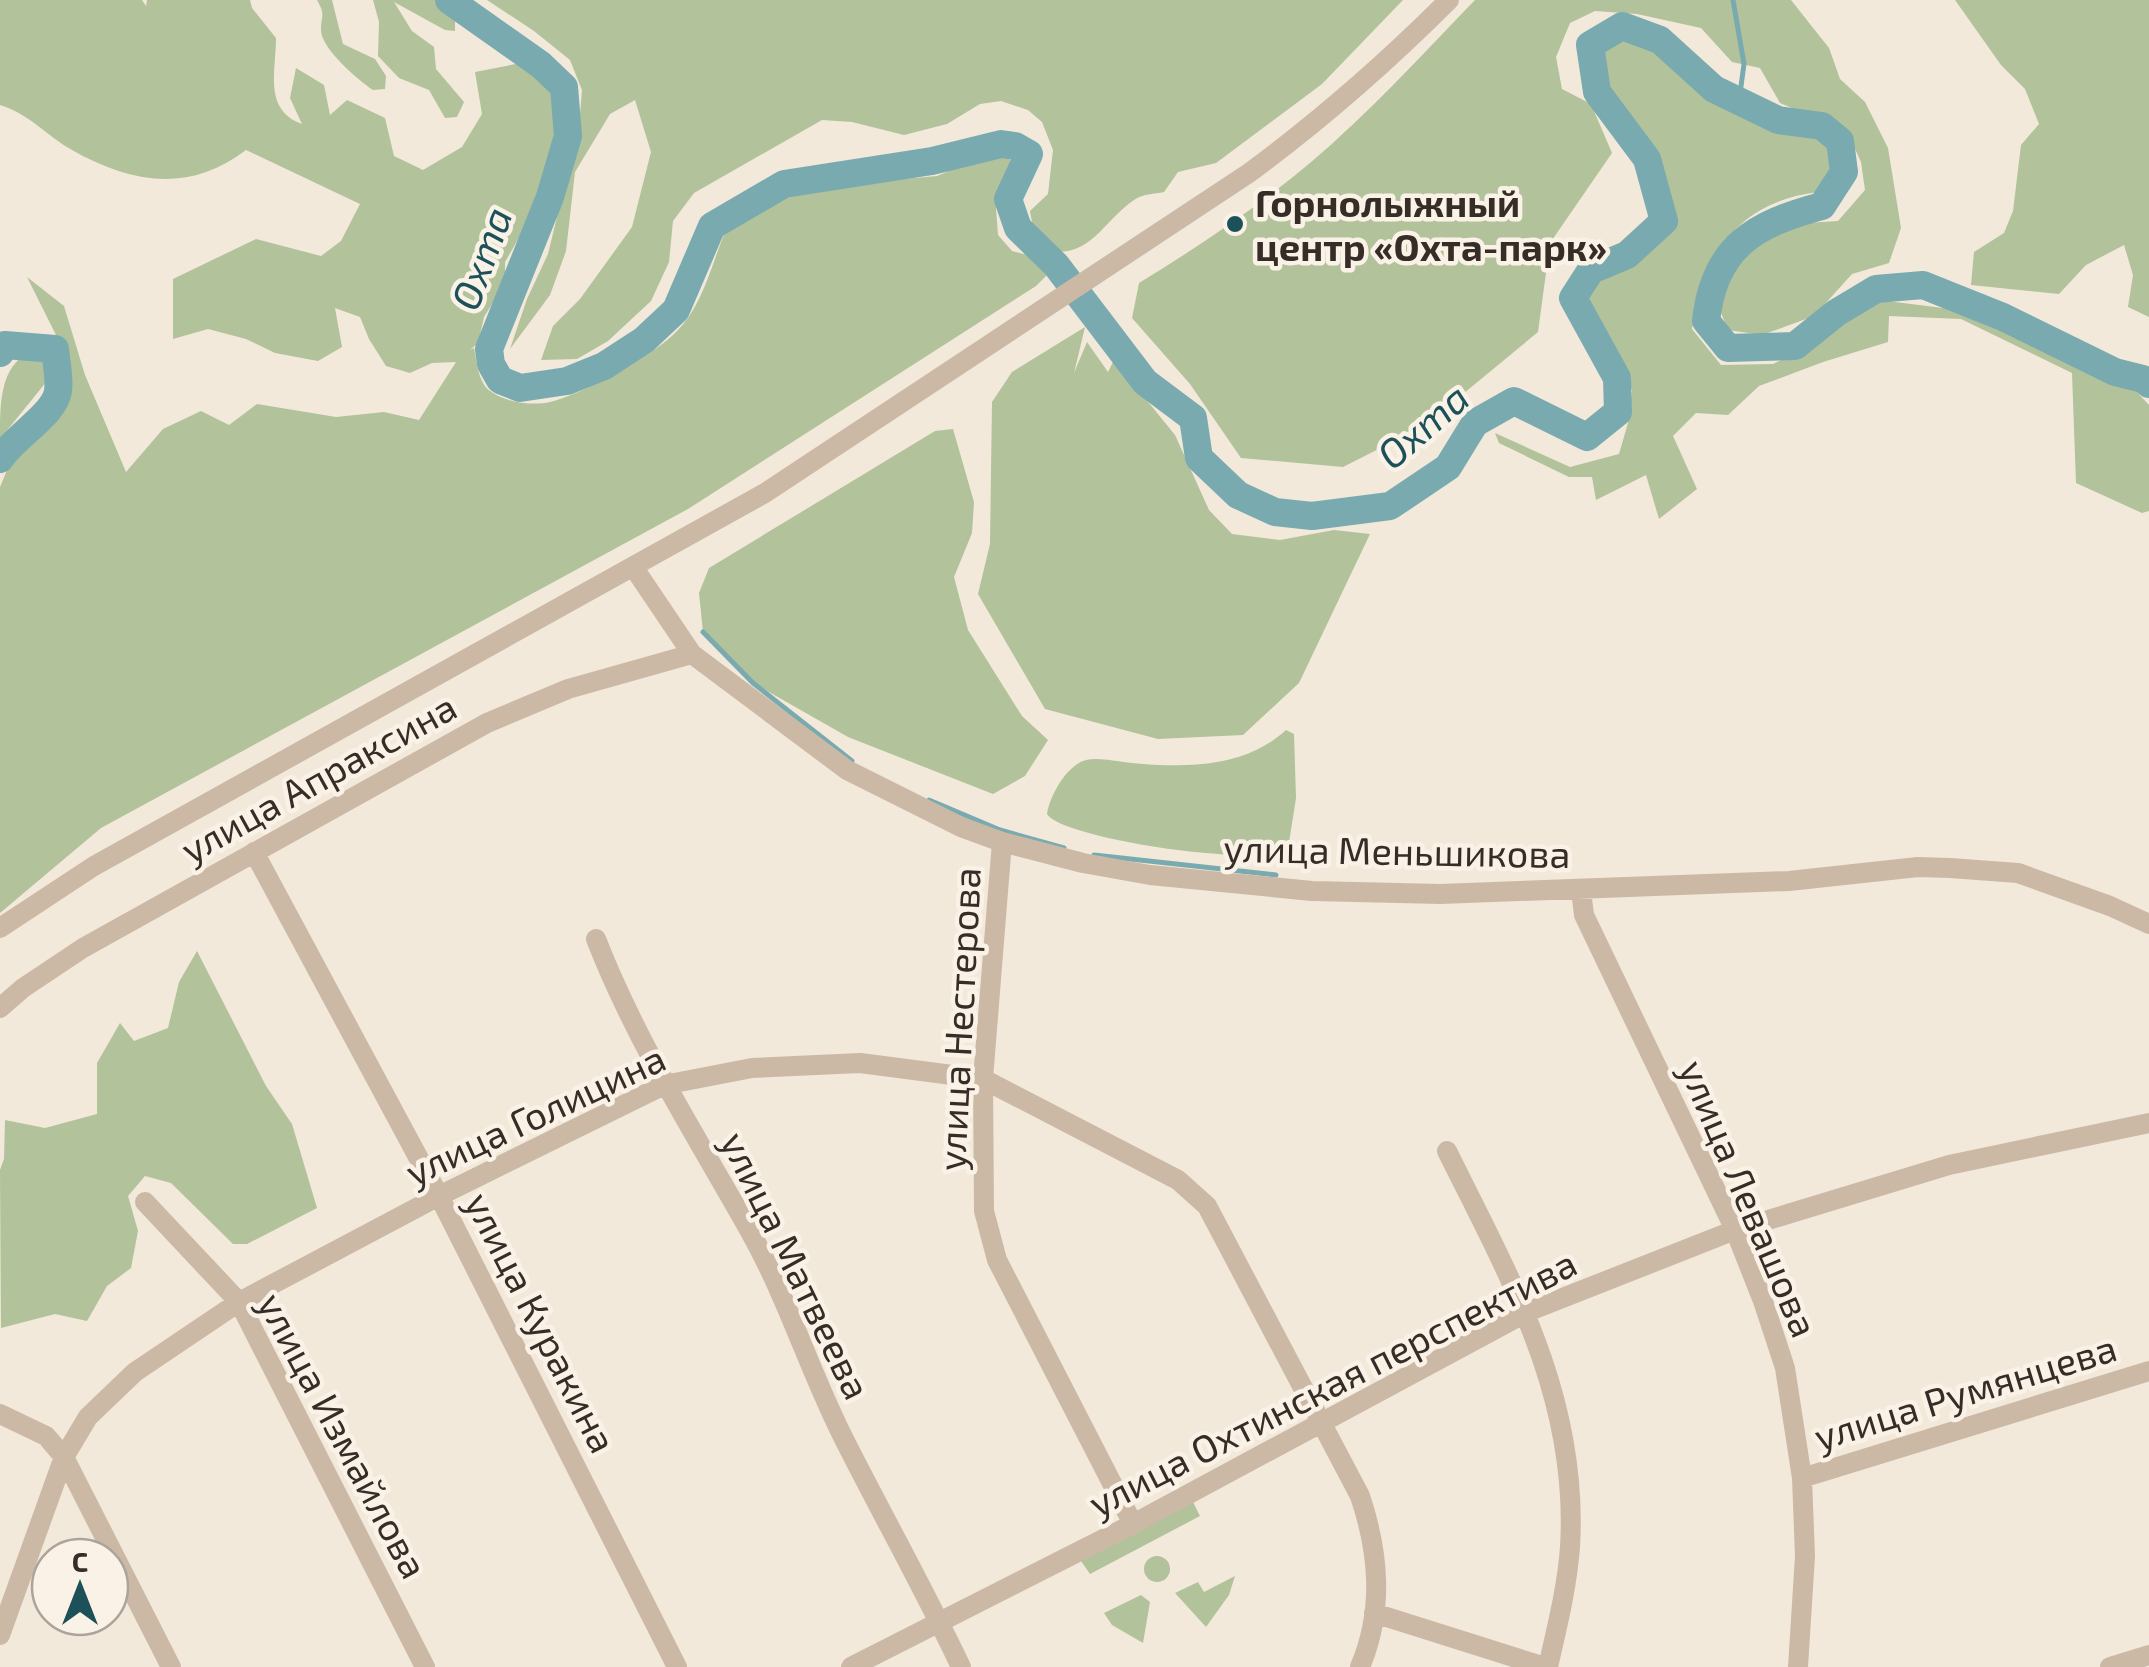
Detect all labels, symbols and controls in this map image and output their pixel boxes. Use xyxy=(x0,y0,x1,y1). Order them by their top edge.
place label: Горнолыжный центр «Охта-парк» xyxy=(1255,179,1607,269)
water label: Охта xyxy=(439,200,521,316)
marker: Горнолыжный центр «Охта-парк» xyxy=(1224,213,1246,235)
water label: Охта xyxy=(1366,372,1478,478)
street label: улица Апраксина xyxy=(172,682,464,872)
street label: улица Меньшикова xyxy=(1223,824,1571,876)
street label: улица Нестерова xyxy=(927,866,989,1172)
street label: улица Голицина xyxy=(398,1034,672,1194)
street label: улица Левашова xyxy=(1671,1053,1829,1343)
street label: улица Матвеева xyxy=(712,1124,882,1406)
street label: улица Куракина xyxy=(457,1184,627,1460)
street label: улица Охтинская перспектива xyxy=(1080,1239,1584,1525)
street label: улица Измайлова xyxy=(249,1284,439,1586)
street label: улица Румянцева xyxy=(1808,1323,2122,1459)
north arrow xyxy=(30,1537,130,1637)
text: С xyxy=(72,1544,88,1578)

